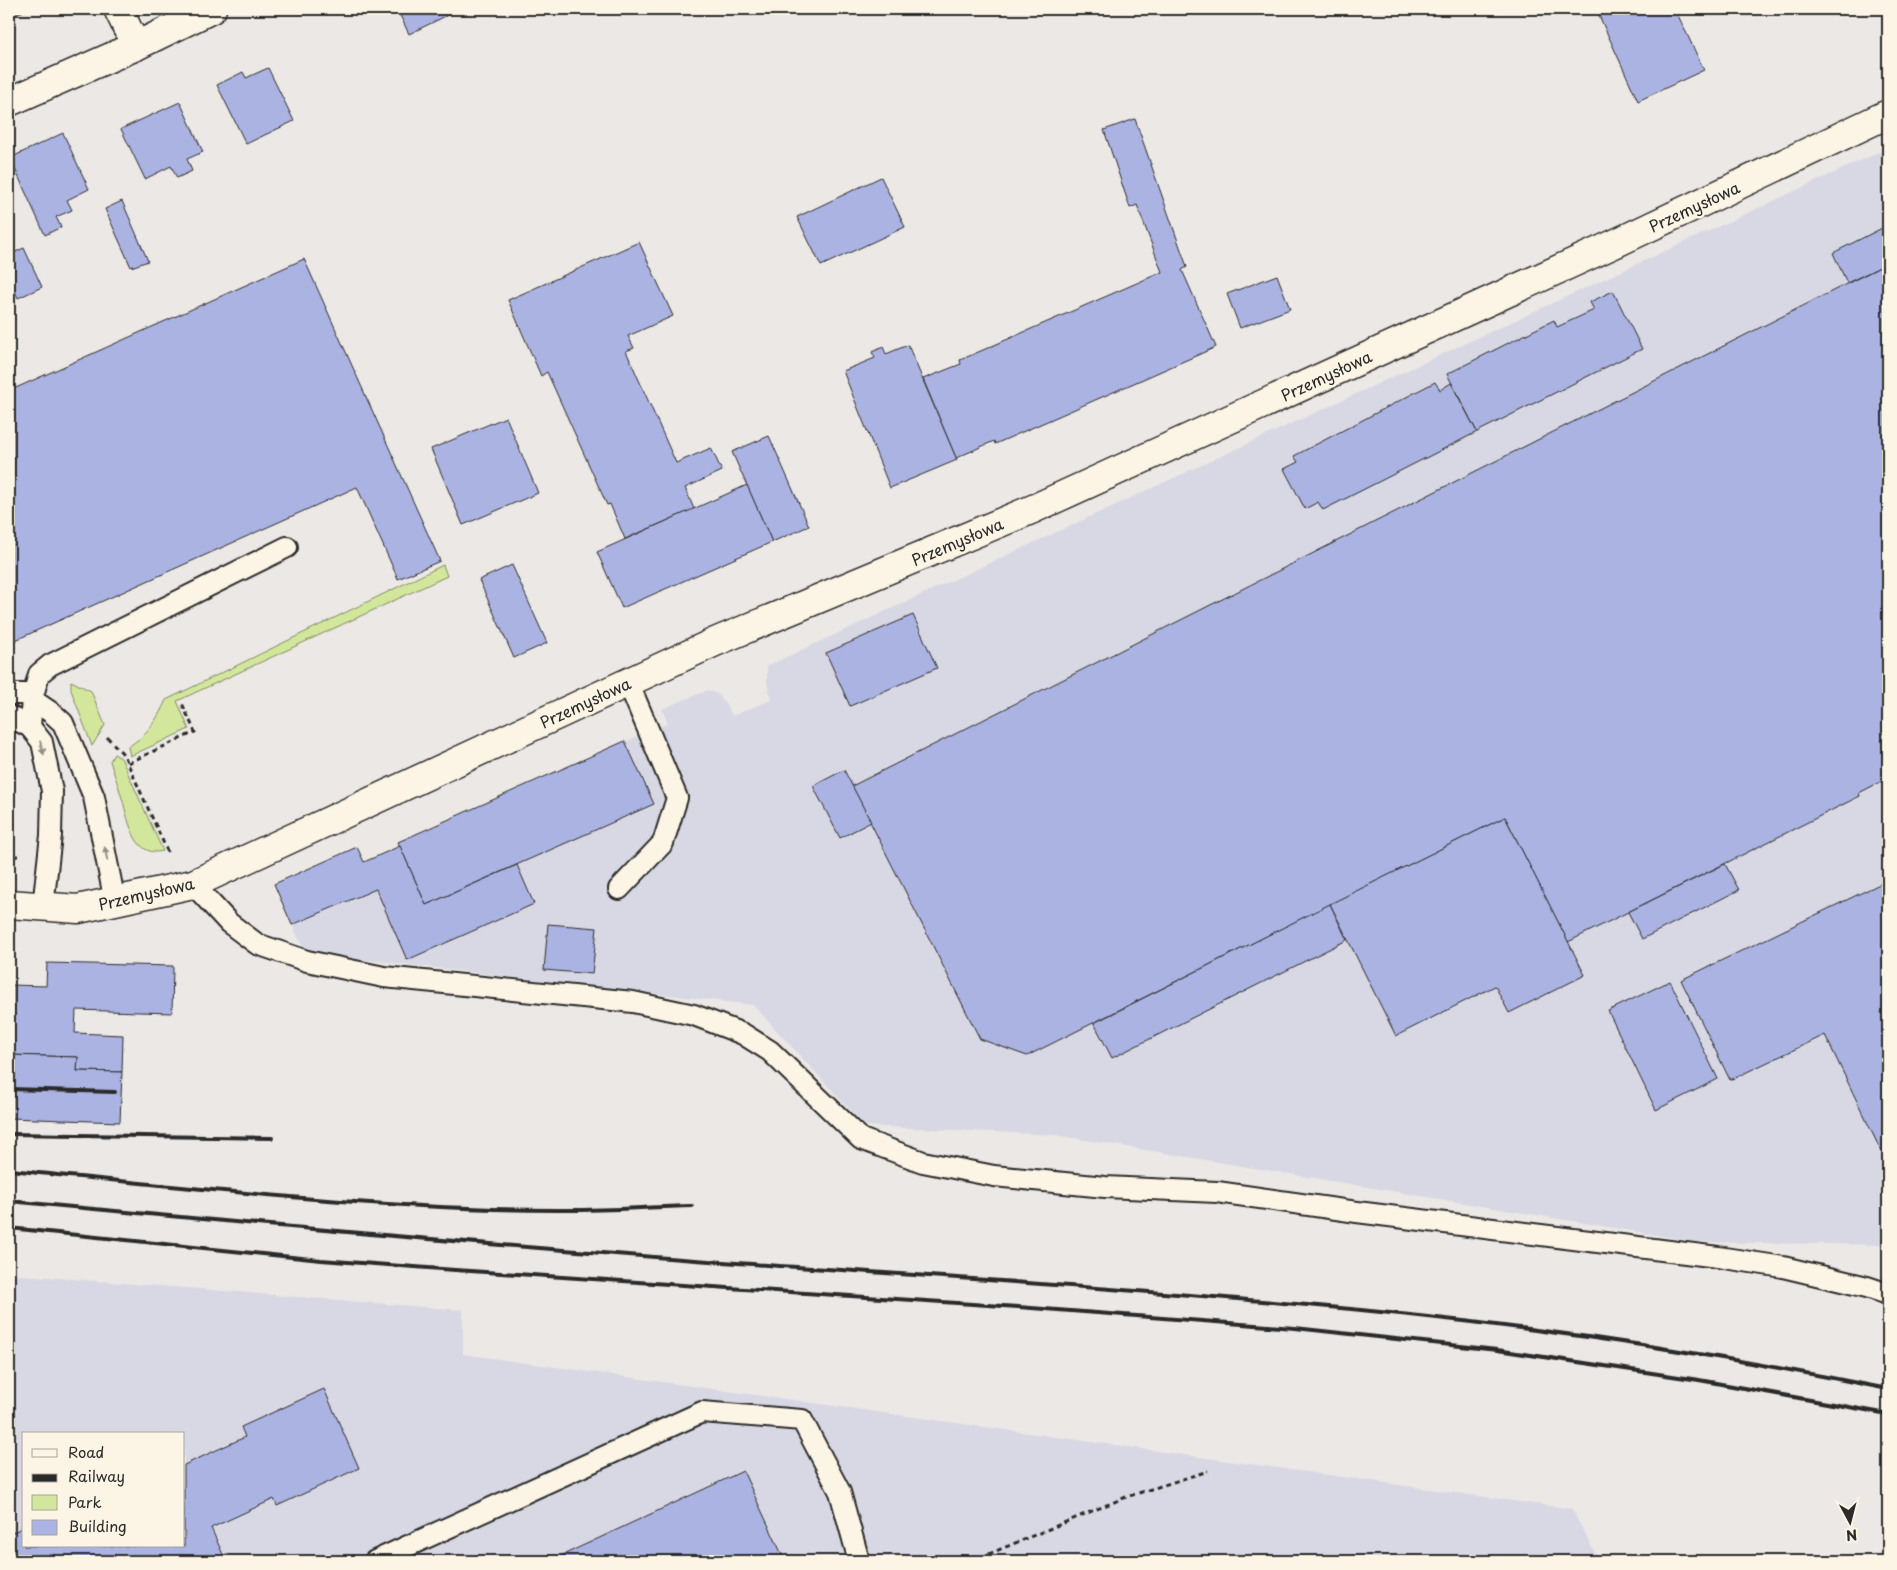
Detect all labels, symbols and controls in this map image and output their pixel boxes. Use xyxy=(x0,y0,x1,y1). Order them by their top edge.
street label: Przemysłowa xyxy=(1645,174,1743,238)
street label: Przemysłowa xyxy=(1277,343,1375,407)
street label: Przemysłowa xyxy=(907,511,1007,571)
street label: Przemysłowa xyxy=(536,670,634,734)
one-way arrow xyxy=(39,740,47,755)
one-way arrow xyxy=(102,846,110,861)
street label: Przemysłowa xyxy=(96,870,196,916)
legend xyxy=(22,1432,185,1548)
text: Road xyxy=(68,1440,104,1463)
text: Railway xyxy=(68,1464,125,1487)
text: Park xyxy=(68,1490,102,1513)
north arrow xyxy=(1824,1498,1874,1548)
text: Building xyxy=(68,1514,127,1537)
text: N xyxy=(1845,1524,1858,1546)

